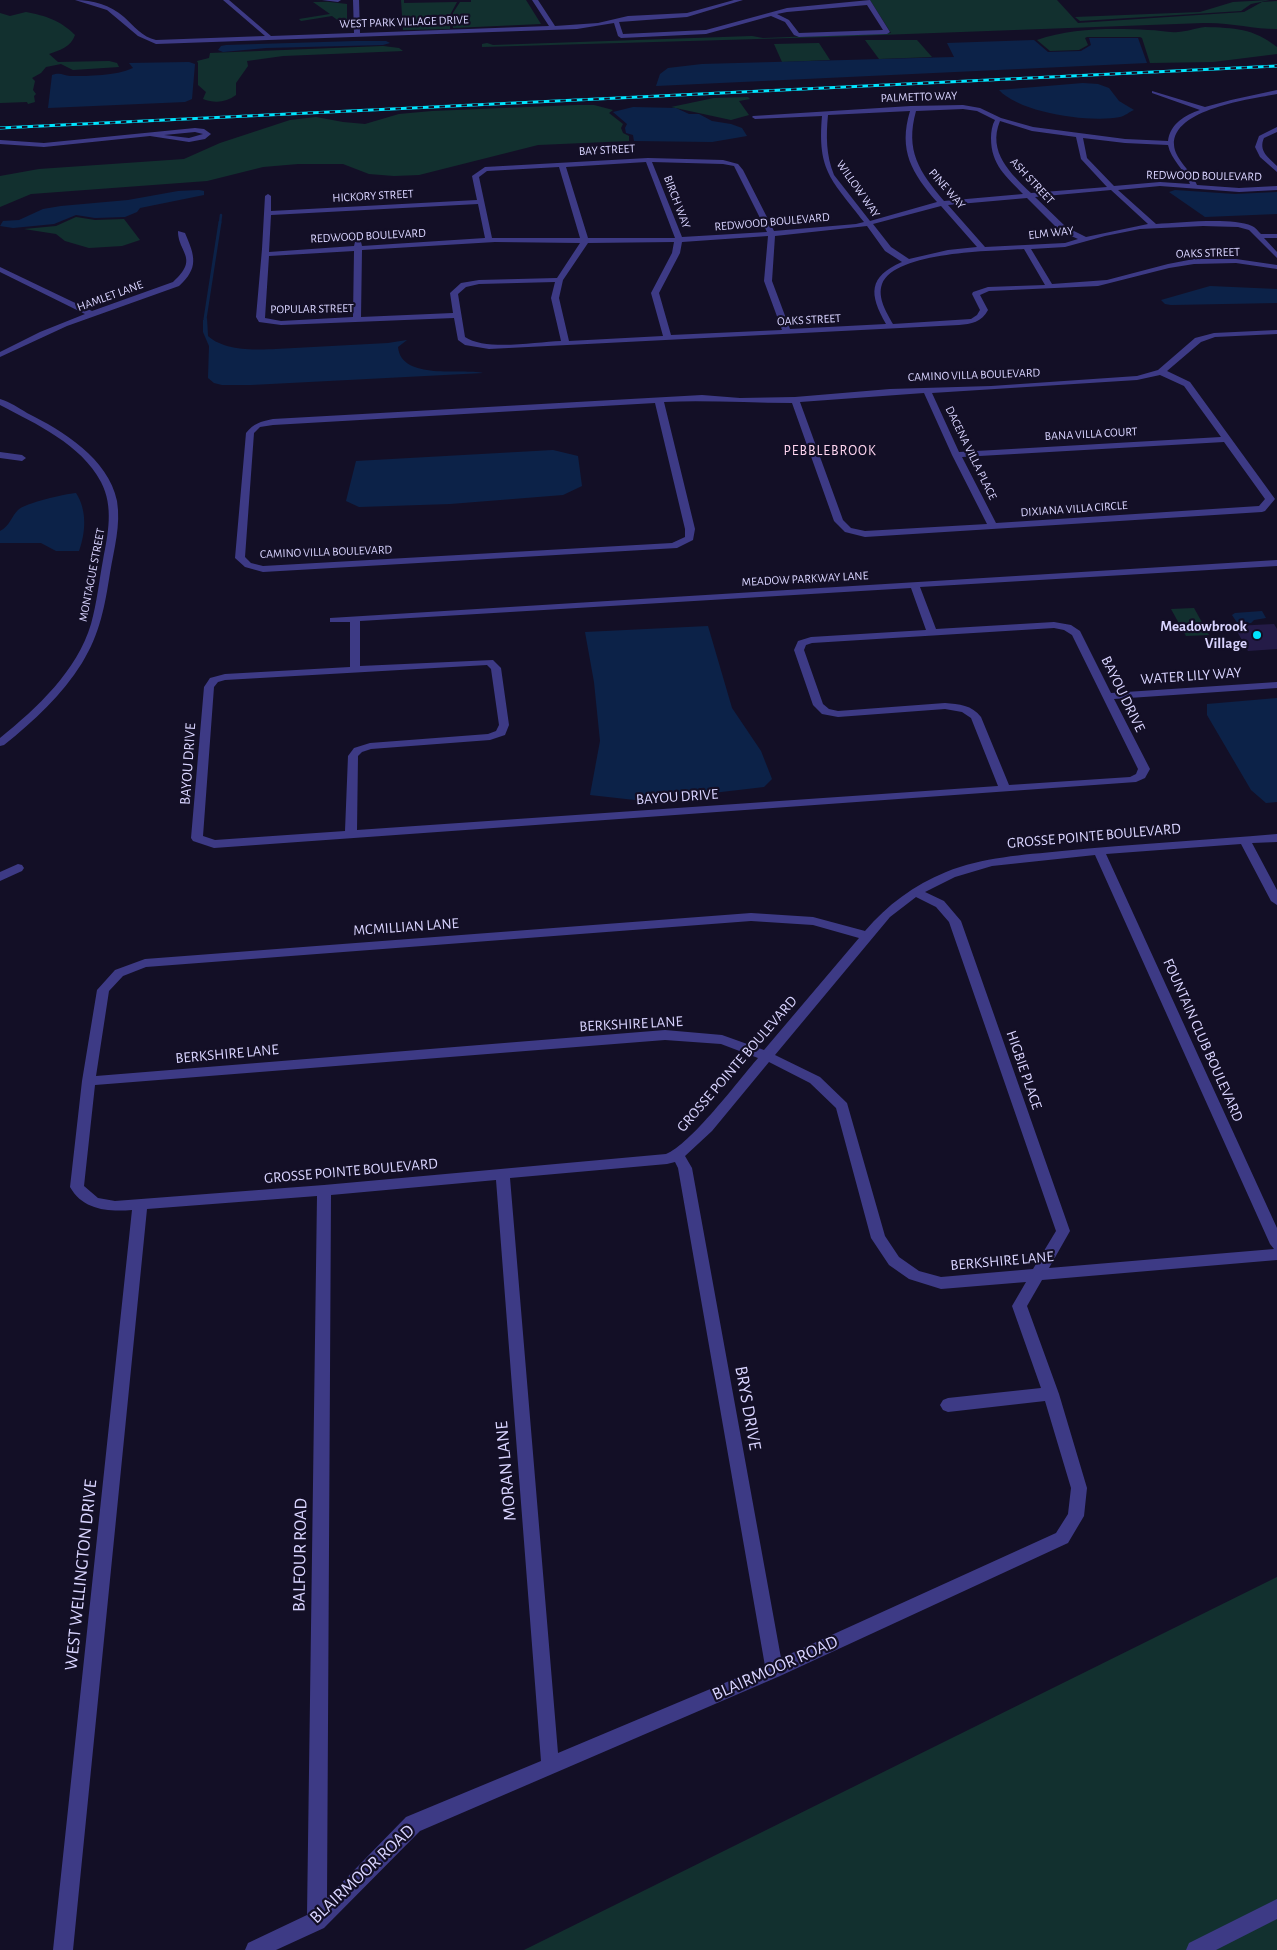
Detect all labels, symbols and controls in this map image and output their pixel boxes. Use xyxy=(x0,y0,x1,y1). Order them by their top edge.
street label: WEST PARK VILLAGE DRIVE xyxy=(339,13,469,31)
street label: PALMETTO WAY xyxy=(880,88,958,106)
street label: BAY STREET xyxy=(578,141,636,159)
street label: ASH STREET xyxy=(1007,155,1057,207)
street label: WILLOW WAY xyxy=(833,158,883,220)
street label: PINE WAY xyxy=(926,166,968,212)
street label: REDWOOD BOULEVARD xyxy=(1146,168,1262,184)
street label: BIRCH WAY xyxy=(660,173,694,231)
street label: HICKORY STREET xyxy=(332,187,414,205)
street label: REDWOOD BOULEVARD xyxy=(714,210,830,234)
street label: ELM WAY xyxy=(1028,223,1074,243)
street label: REDWOOD BOULEVARD xyxy=(310,226,426,246)
street label: OAKS STREET xyxy=(1176,245,1240,261)
street label: HAMLET LANE xyxy=(75,277,145,315)
street label: POPULAR STREET xyxy=(270,301,354,317)
street label: OAKS STREET xyxy=(777,311,841,329)
street label: CAMINO VILLA BOULEVARD xyxy=(908,365,1040,385)
street label: DACENA VILLA PLACE xyxy=(942,404,1000,502)
street label: BANA VILLA COURT xyxy=(1044,424,1138,444)
district label: PEBBLEBROOK xyxy=(782,443,878,459)
street label: DIXIANA VILLA CIRCLE xyxy=(1020,498,1128,520)
street label: MONTAGUE STREET xyxy=(76,527,108,623)
street label: CAMINO VILLA BOULEVARD xyxy=(260,542,392,562)
street label: MEADOW PARKWAY LANE xyxy=(741,568,869,590)
place label: Meadowbrook Village xyxy=(1160,617,1247,652)
marker: Meadowbrook Village xyxy=(1251,629,1263,641)
street label: BAYOU DRIVE xyxy=(1097,653,1149,735)
street label: WATER LILY WAY xyxy=(1140,663,1242,689)
street label: BAYOU DRIVE xyxy=(176,722,200,806)
street label: BAYOU DRIVE xyxy=(635,785,719,809)
street label: GROSSE POINTE BOULEVARD xyxy=(1006,819,1182,853)
street label: MCMILLIAN LANE xyxy=(353,914,459,940)
street label: FOUNTAIN CLUB BOULEVARD xyxy=(1159,956,1247,1124)
street label: GROSSE POINTE BOULEVARD xyxy=(673,992,801,1136)
street label: BERKSHIRE LANE xyxy=(579,1012,683,1036)
street label: HIGBIE PLACE xyxy=(1002,1028,1046,1112)
street label: BERKSHIRE LANE xyxy=(175,1041,279,1067)
street label: GROSSE POINTE BOULEVARD xyxy=(263,1154,439,1188)
street label: BERKSHIRE LANE xyxy=(950,1248,1054,1274)
street label: BRYS DRIVE xyxy=(730,1364,766,1452)
street label: MORAN LANE xyxy=(491,1420,521,1522)
street label: WEST WELLINGTON DRIVE xyxy=(60,1478,102,1672)
street label: BALFOUR ROAD xyxy=(288,1498,312,1612)
street label: BLAIRMOOR ROAD xyxy=(709,1631,841,1705)
street label: BLAIRMOOR ROAD xyxy=(305,1820,419,1928)

